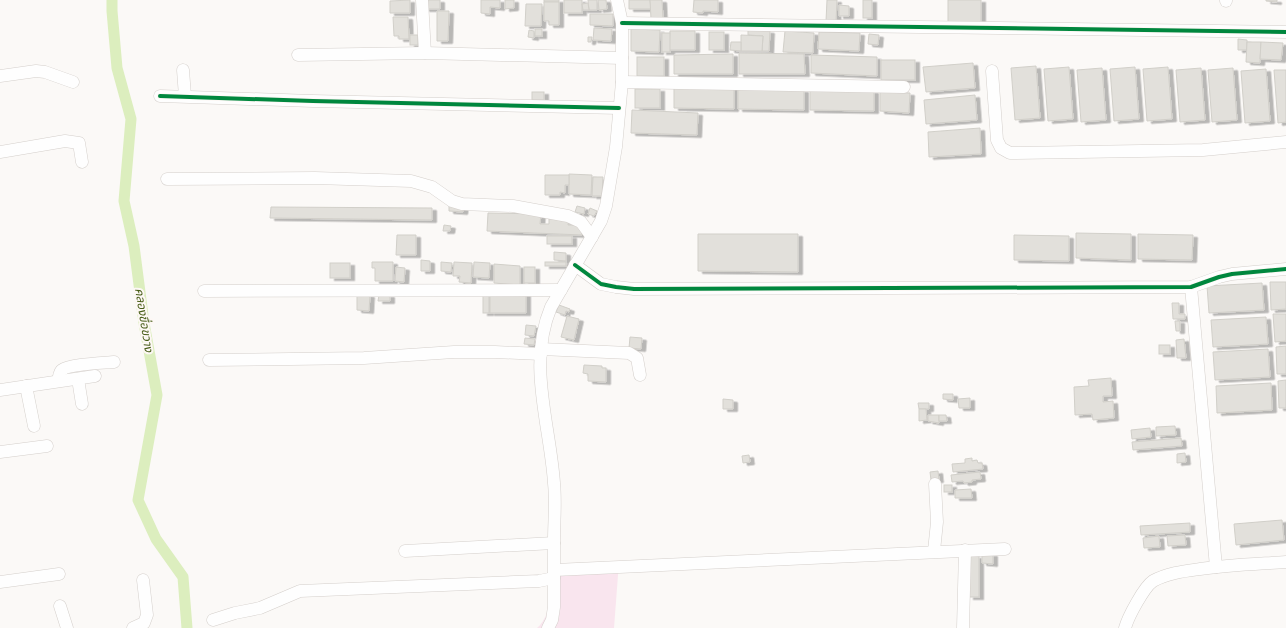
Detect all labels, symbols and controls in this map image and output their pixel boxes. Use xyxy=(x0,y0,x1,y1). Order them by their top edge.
water label: คลองขื่อขวาง xyxy=(131,287,158,354)

